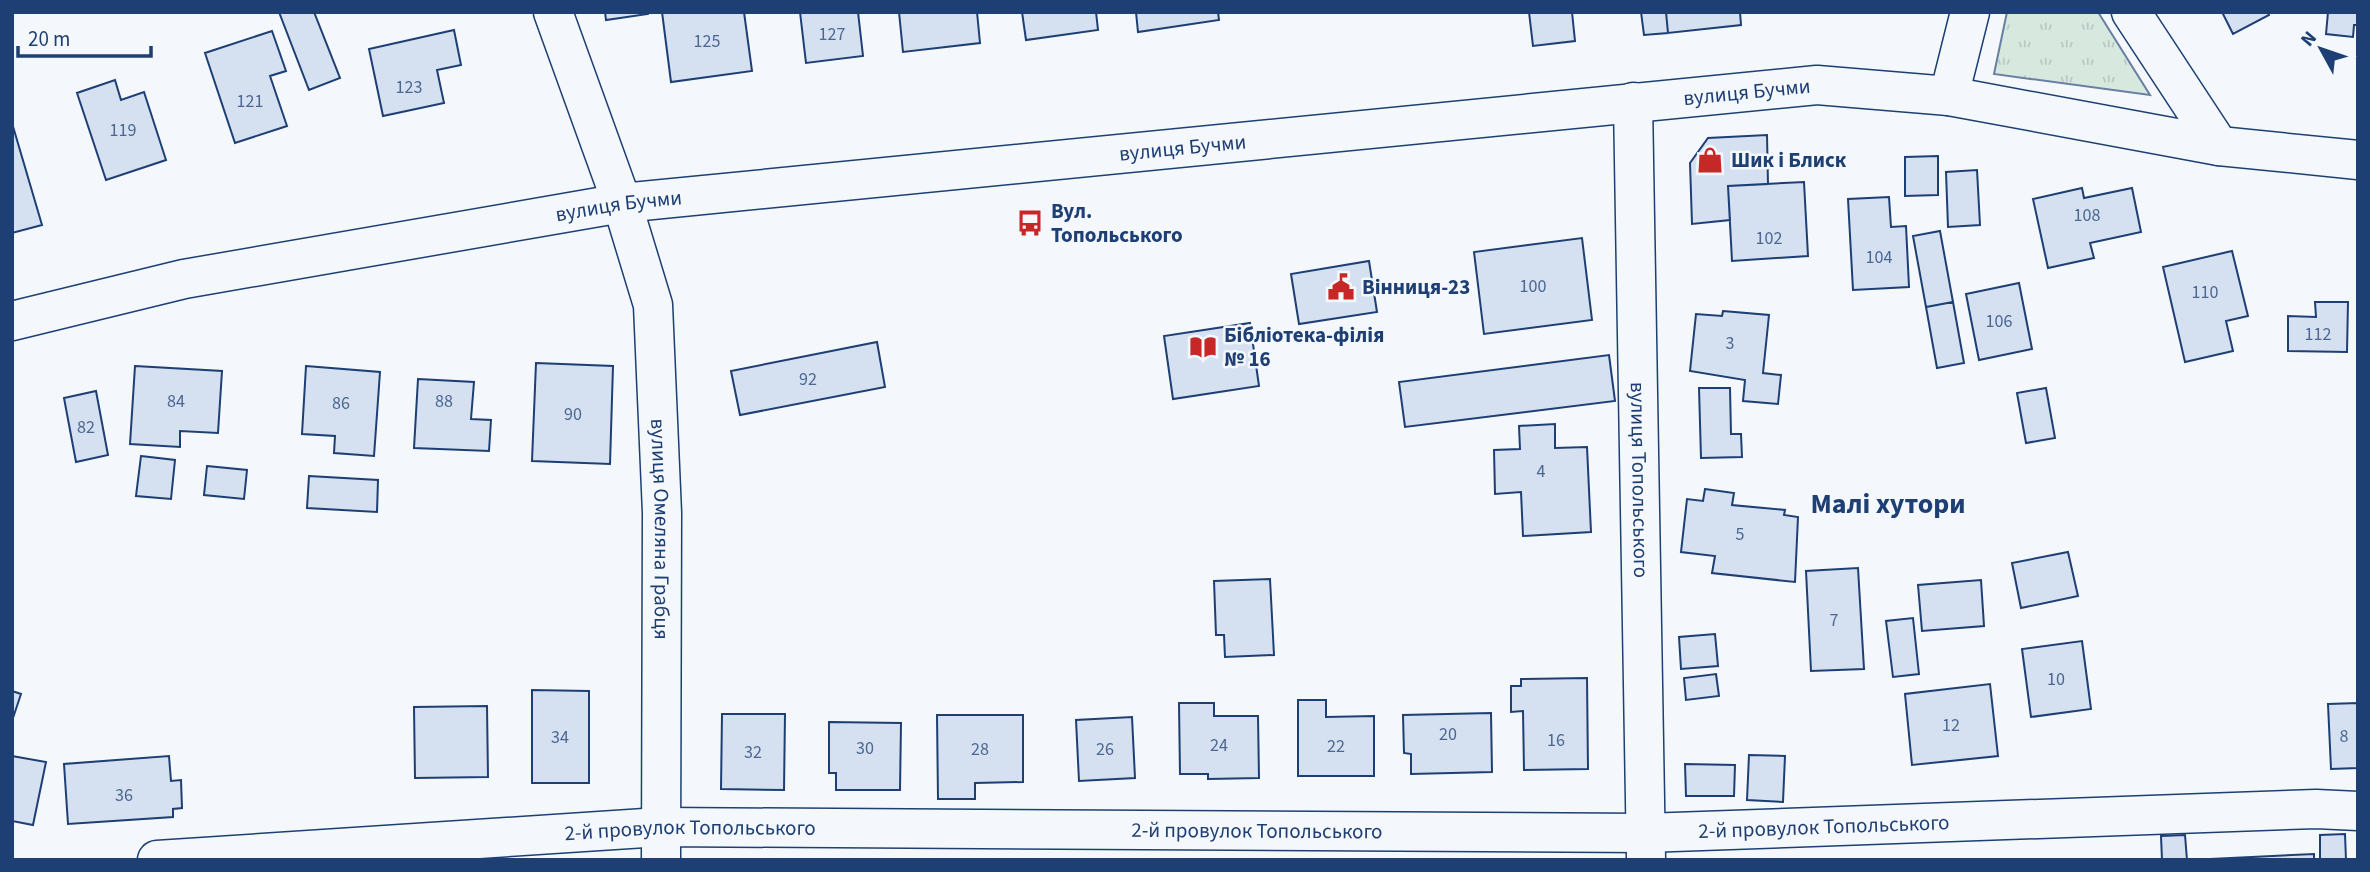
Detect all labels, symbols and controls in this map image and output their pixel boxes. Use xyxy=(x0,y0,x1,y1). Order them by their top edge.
scale bar xyxy=(18,14,150,58)
north arrow xyxy=(2286,14,2356,84)
house number: 127 xyxy=(819,22,845,47)
text: 20 m xyxy=(28,24,70,54)
text: N xyxy=(2295,26,2324,53)
house number: 125 xyxy=(694,29,720,54)
street label: вулиця Бучми xyxy=(1682,71,1812,113)
house number: 123 xyxy=(396,75,422,100)
house number: 121 xyxy=(237,89,263,114)
house number: 119 xyxy=(110,118,136,143)
street label: вулиця Бучми xyxy=(1118,126,1248,169)
shop icon: Шик і Блиск xyxy=(1695,145,1725,175)
place label: Шик і Блиск xyxy=(1731,145,1847,175)
street label: вулиця Бучми xyxy=(553,182,683,229)
place label: Вул. Топольського xyxy=(1051,196,1183,250)
house number: 108 xyxy=(2074,203,2100,228)
bus stop icon: Вул. Топольського xyxy=(1015,208,1045,238)
house number: 102 xyxy=(1756,226,1782,251)
house number: 104 xyxy=(1866,245,1892,270)
public building icon: Вінниця-23 xyxy=(1326,272,1356,302)
place label: Вінниця-23 xyxy=(1362,272,1470,302)
house number: 100 xyxy=(1520,274,1546,299)
house number: 110 xyxy=(2192,280,2218,305)
house number: 106 xyxy=(1986,309,2012,334)
place label: Бібліотека-філія № 16 xyxy=(1224,320,1385,374)
house number: 112 xyxy=(2305,322,2331,347)
house number: 3 xyxy=(1726,331,1735,356)
library icon: Бібліотека-філія № 16 xyxy=(1188,332,1218,362)
house number: 92 xyxy=(799,367,817,392)
street label: вулиця Топольського xyxy=(1623,382,1656,578)
house number: 84 xyxy=(167,389,185,414)
house number: 88 xyxy=(435,389,453,414)
house number: 86 xyxy=(332,391,350,416)
house number: 90 xyxy=(564,402,582,427)
house number: 82 xyxy=(77,415,95,440)
street label: вулиця Омеляна Грабця xyxy=(643,418,677,640)
house number: 4 xyxy=(1537,459,1546,484)
district label: Малі хутори xyxy=(1810,484,1966,524)
house number: 5 xyxy=(1736,522,1745,547)
house number: 7 xyxy=(1830,608,1839,633)
house number: 10 xyxy=(2047,667,2065,692)
house number: 12 xyxy=(1942,713,1960,738)
house number: 20 xyxy=(1439,722,1457,747)
house number: 8 xyxy=(2340,724,2349,749)
house number: 34 xyxy=(551,725,569,750)
house number: 16 xyxy=(1547,728,1565,753)
house number: 24 xyxy=(1210,733,1228,758)
house number: 22 xyxy=(1327,734,1345,759)
house number: 30 xyxy=(856,736,874,761)
house number: 28 xyxy=(971,737,989,762)
house number: 26 xyxy=(1096,737,1114,762)
house number: 32 xyxy=(744,740,762,765)
house number: 36 xyxy=(115,783,133,808)
street label: 2-й провулок Топольського xyxy=(1698,807,1950,846)
street label: 2-й провулок Топольського xyxy=(563,812,816,848)
street label: 2-й провулок Топольського xyxy=(1131,815,1383,846)

